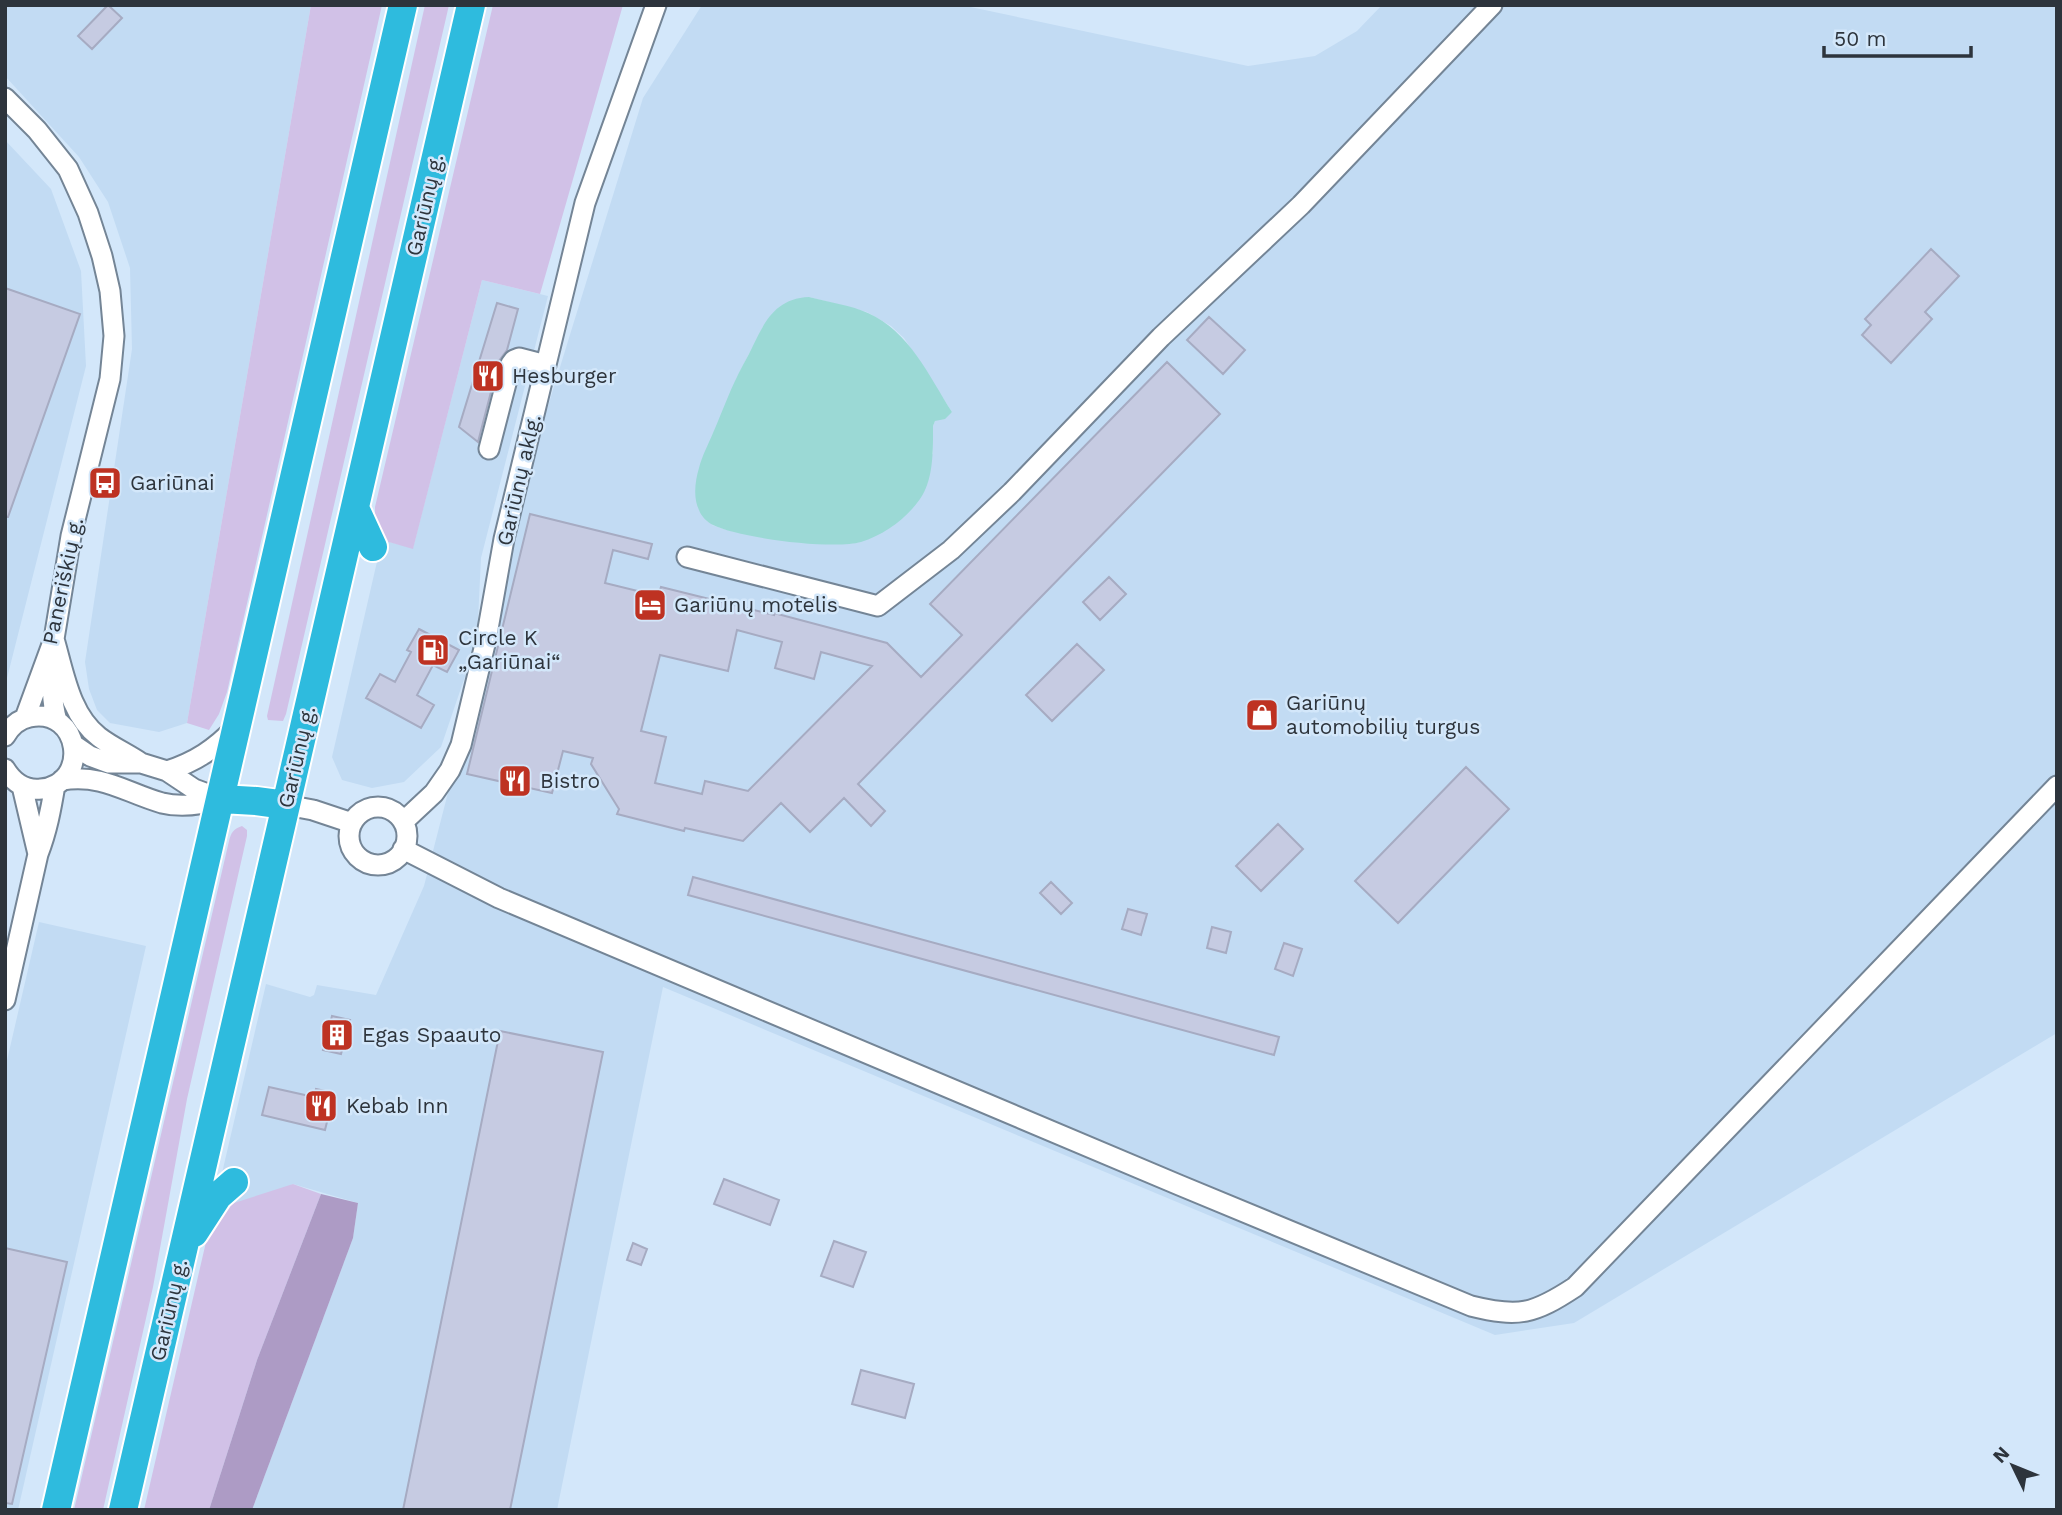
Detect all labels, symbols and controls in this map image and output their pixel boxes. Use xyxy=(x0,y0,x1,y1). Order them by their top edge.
scale bar xyxy=(1824,14,1971,58)
text: 50 m xyxy=(1834,26,1886,51)
street label: Gariūnų g. xyxy=(401,151,448,258)
restaurant icon: Hesburger xyxy=(469,357,507,395)
place label: Hesburger xyxy=(512,363,617,388)
street label: Gariūnų aklg. xyxy=(491,412,546,548)
bus stop icon: Gariūnai xyxy=(86,464,124,502)
place label: Gariūnai xyxy=(130,470,215,495)
street label: Paneriškių g. xyxy=(37,515,88,647)
hotel icon: Gariūnų motelis xyxy=(631,586,669,624)
place label: Gariūnų motelis xyxy=(674,592,838,617)
place label: Circle K „Gariūnai“ xyxy=(458,625,561,674)
fuel station icon: Circle K „Gariūnai“ xyxy=(414,631,452,669)
place label: Gariūnų automobilių turgus xyxy=(1286,690,1480,739)
shop icon: Gariūnų automobilių turgus xyxy=(1243,696,1281,734)
street label: Gariūnų g. xyxy=(273,703,320,810)
restaurant icon: Bistro xyxy=(496,762,534,800)
place label: Bistro xyxy=(540,768,600,793)
building icon: Egas Spaauto xyxy=(318,1016,356,1054)
place label: Egas Spaauto xyxy=(362,1022,501,1047)
restaurant icon: Kebab Inn xyxy=(302,1087,340,1125)
place label: Kebab Inn xyxy=(346,1093,449,1118)
street label: Gariūnų g. xyxy=(145,1256,192,1363)
north arrow xyxy=(1978,1431,2048,1501)
text: N xyxy=(1988,1442,2014,1468)

